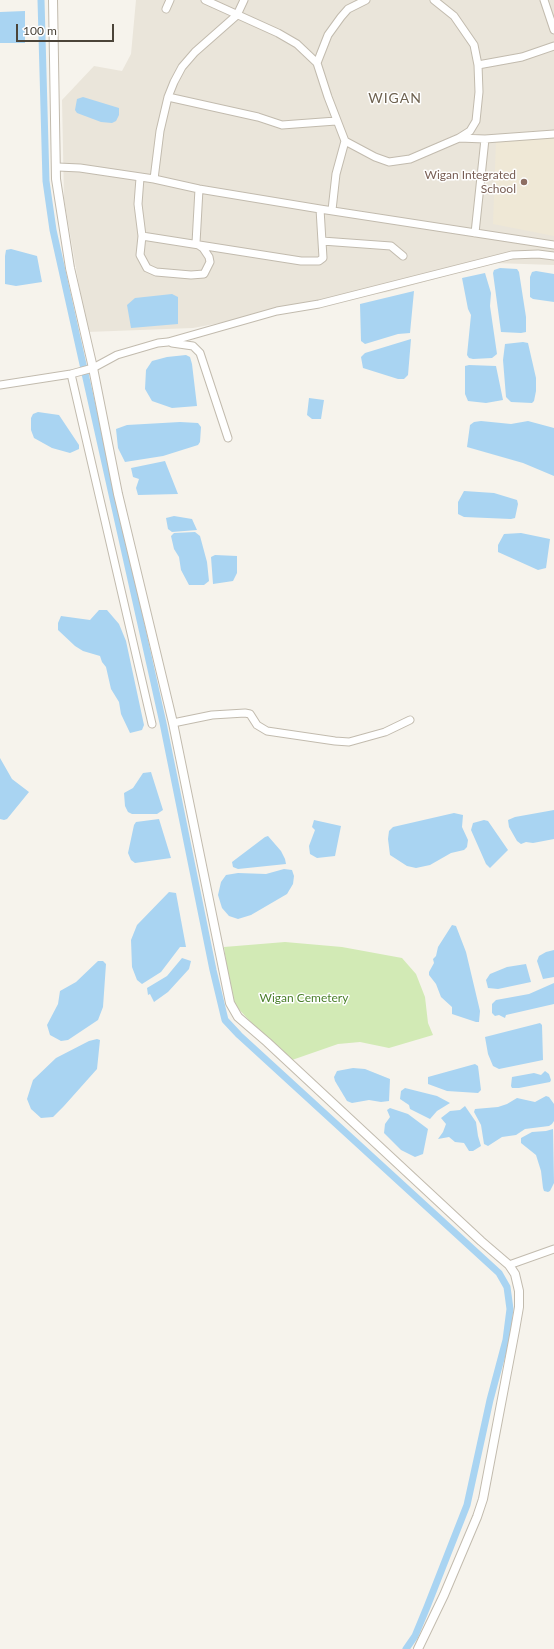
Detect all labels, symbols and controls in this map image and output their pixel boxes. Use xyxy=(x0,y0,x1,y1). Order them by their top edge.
scale bar xyxy=(18,16,116,42)
text: 100 m xyxy=(23,23,57,38)
district label: WIGAN xyxy=(368,90,422,106)
place label: Wigan Integrated School xyxy=(425,168,516,196)
marker: Wigan Integrated School xyxy=(519,177,529,187)
park label: Wigan Cemetery xyxy=(260,991,348,1005)

